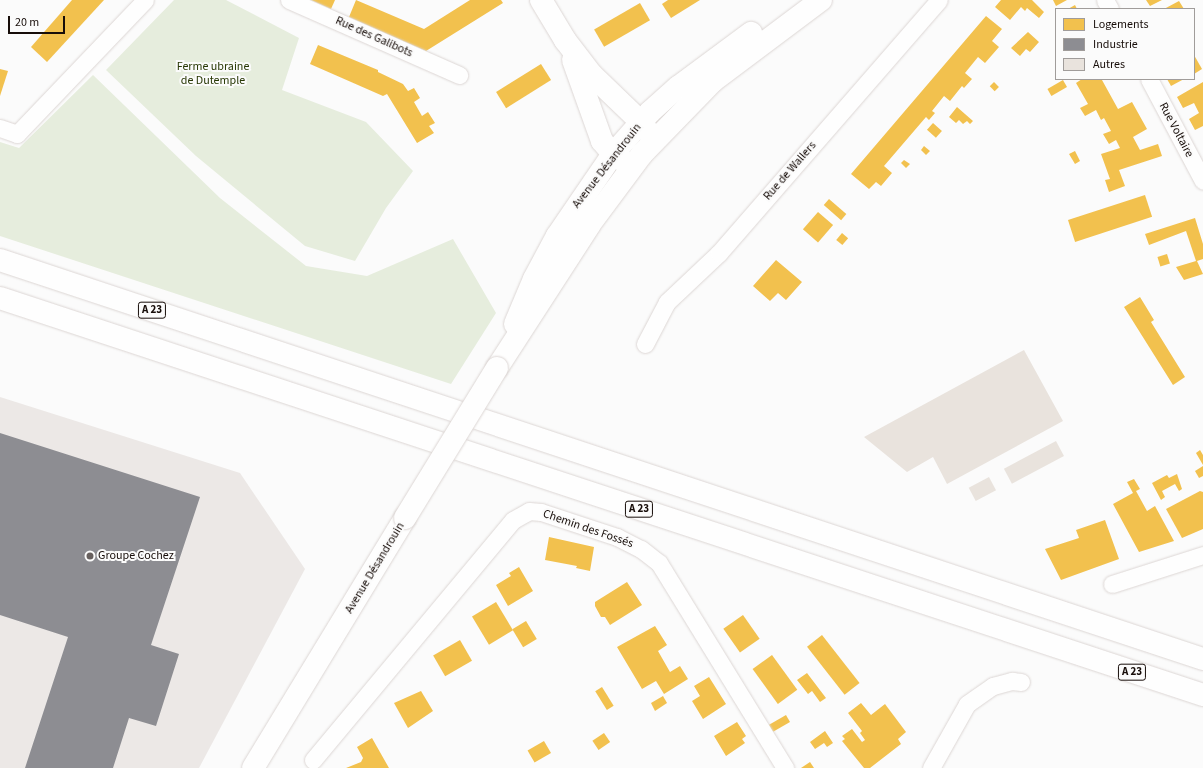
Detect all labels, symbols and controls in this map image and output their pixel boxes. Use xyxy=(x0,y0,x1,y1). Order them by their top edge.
scale bar xyxy=(10,8,67,34)
legend xyxy=(1055,8,1195,80)
text: 20 m xyxy=(15,14,39,31)
street label: Rue des Galibots xyxy=(333,14,415,60)
text: Logements xyxy=(1093,16,1148,33)
text: Industrie xyxy=(1093,36,1138,53)
text: Autres xyxy=(1093,56,1125,73)
park label: Ferme ubraine de Dutemple xyxy=(177,60,249,88)
street label: Rue Voltaire xyxy=(1156,100,1196,160)
street label: Avenue Désandrouin xyxy=(569,121,645,211)
street label: Rue de Wallers xyxy=(761,139,819,203)
road number: A 23 xyxy=(137,301,167,319)
road number: A 23 xyxy=(624,500,654,518)
street label: Chemin des Fossés xyxy=(541,507,635,551)
street label: Avenue Désandrouin xyxy=(342,520,408,616)
place label: Groupe Cochez xyxy=(98,549,174,563)
marker: Groupe Cochez xyxy=(85,551,95,561)
road number: A 23 xyxy=(1117,663,1147,681)

